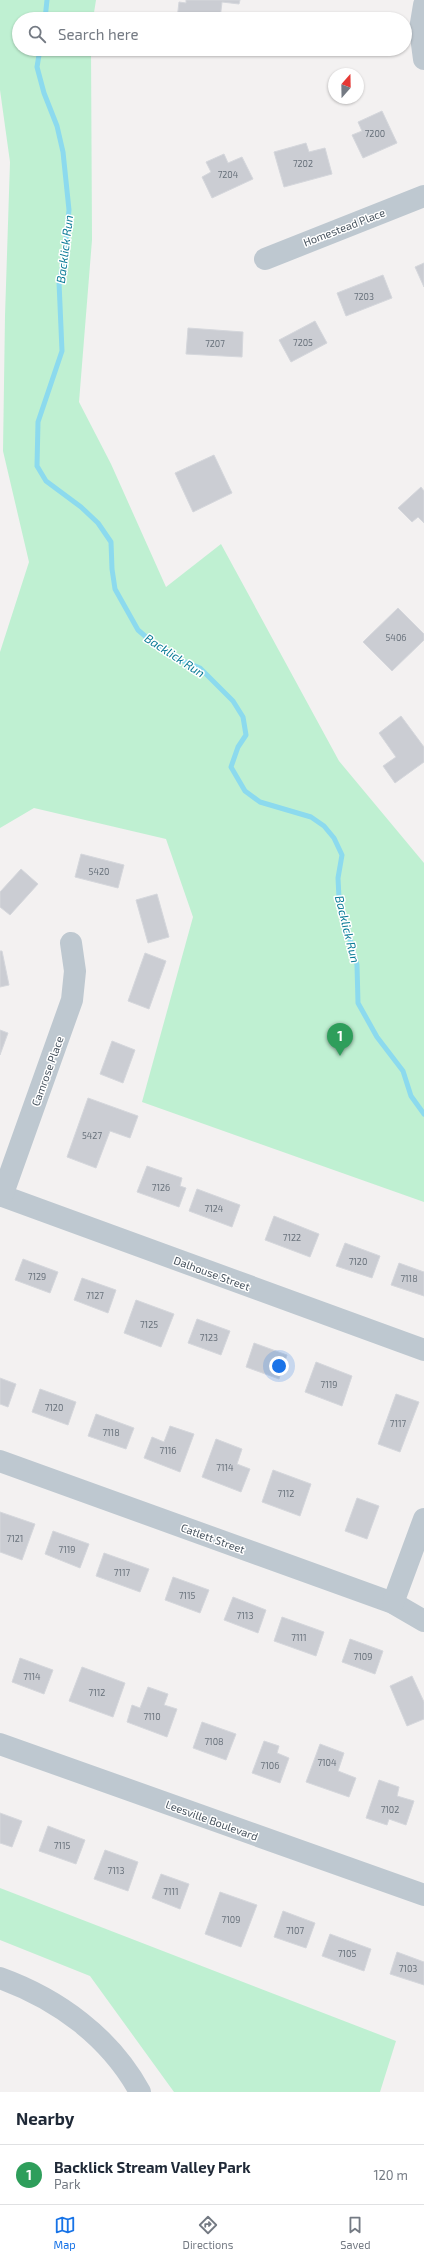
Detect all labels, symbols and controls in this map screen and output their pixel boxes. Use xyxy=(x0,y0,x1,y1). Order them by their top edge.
search box xyxy=(12,12,412,56)
icon: search xyxy=(26,23,48,45)
text: Search here xyxy=(58,25,139,43)
north arrow xyxy=(328,68,364,104)
house number: 7200 xyxy=(365,128,385,139)
house number: 7202 xyxy=(293,158,313,169)
house number: 7204 xyxy=(218,169,239,180)
street label: Homestead Place xyxy=(301,205,387,249)
water label: Backlick Run xyxy=(53,214,75,284)
house number: 7203 xyxy=(354,291,374,302)
house number: 7205 xyxy=(293,337,313,348)
house number: 7207 xyxy=(205,338,225,349)
water label: Backlick Run xyxy=(142,630,208,680)
house number: 5406 xyxy=(386,632,406,643)
house number: 5420 xyxy=(89,866,109,877)
water label: Backlick Run xyxy=(333,894,363,964)
pin: 1 xyxy=(327,1023,353,1056)
street label: Camrose Place xyxy=(28,1034,66,1108)
house number: 5427 xyxy=(82,1130,102,1141)
house number: 7126 xyxy=(152,1182,170,1193)
house number: 7124 xyxy=(205,1203,224,1214)
house number: 7122 xyxy=(283,1232,301,1243)
street label: Dalhouse Street xyxy=(172,1253,252,1293)
house number: 7120 xyxy=(349,1256,367,1267)
house number: 7129 xyxy=(28,1271,46,1282)
house number: 7118 xyxy=(400,1273,418,1284)
house number: 7127 xyxy=(86,1290,104,1301)
house number: 7125 xyxy=(140,1319,158,1330)
house number: 7123 xyxy=(200,1332,218,1343)
your location xyxy=(269,1356,289,1376)
house number: 7119 xyxy=(321,1379,337,1390)
house number: 7120 xyxy=(45,1402,63,1413)
house number: 7117 xyxy=(390,1418,407,1429)
house number: 7118 xyxy=(102,1427,120,1438)
house number: 7116 xyxy=(160,1445,176,1456)
house number: 7114 xyxy=(216,1462,234,1473)
house number: 7112 xyxy=(278,1488,294,1499)
street label: Catlett Street xyxy=(179,1520,247,1556)
house number: 7121 xyxy=(7,1533,23,1544)
house number: 7119 xyxy=(59,1544,75,1555)
house number: 7117 xyxy=(114,1567,131,1578)
house number: 7115 xyxy=(179,1590,195,1601)
house number: 7113 xyxy=(237,1610,253,1621)
house number: 7111 xyxy=(291,1632,307,1643)
house number: 7109 xyxy=(354,1651,372,1662)
house number: 7114 xyxy=(23,1671,41,1682)
house number: 7112 xyxy=(89,1687,105,1698)
house number: 7110 xyxy=(143,1711,161,1722)
house number: 7108 xyxy=(204,1736,224,1747)
house number: 7104 xyxy=(317,1757,337,1768)
house number: 7106 xyxy=(261,1760,279,1771)
street label: Leesville Boulevard xyxy=(164,1797,260,1843)
house number: 7102 xyxy=(381,1804,399,1815)
house number: 7115 xyxy=(54,1840,70,1851)
house number: 7113 xyxy=(108,1865,124,1876)
house number: 7111 xyxy=(163,1886,179,1897)
house number: 7109 xyxy=(222,1914,240,1925)
house number: 7107 xyxy=(286,1925,304,1936)
house number: 7105 xyxy=(338,1948,356,1959)
house number: 7103 xyxy=(399,1963,417,1974)
text: Nearby xyxy=(16,2108,74,2128)
text: Backlick Stream Valley Park xyxy=(54,2158,251,2176)
text: 1 xyxy=(26,2167,32,2183)
text: 120 m xyxy=(373,2167,408,2183)
text: Park xyxy=(54,2176,81,2192)
tab: Map xyxy=(54,2214,76,2251)
tab: Directions xyxy=(183,2214,233,2251)
tab: Saved xyxy=(340,2214,371,2251)

